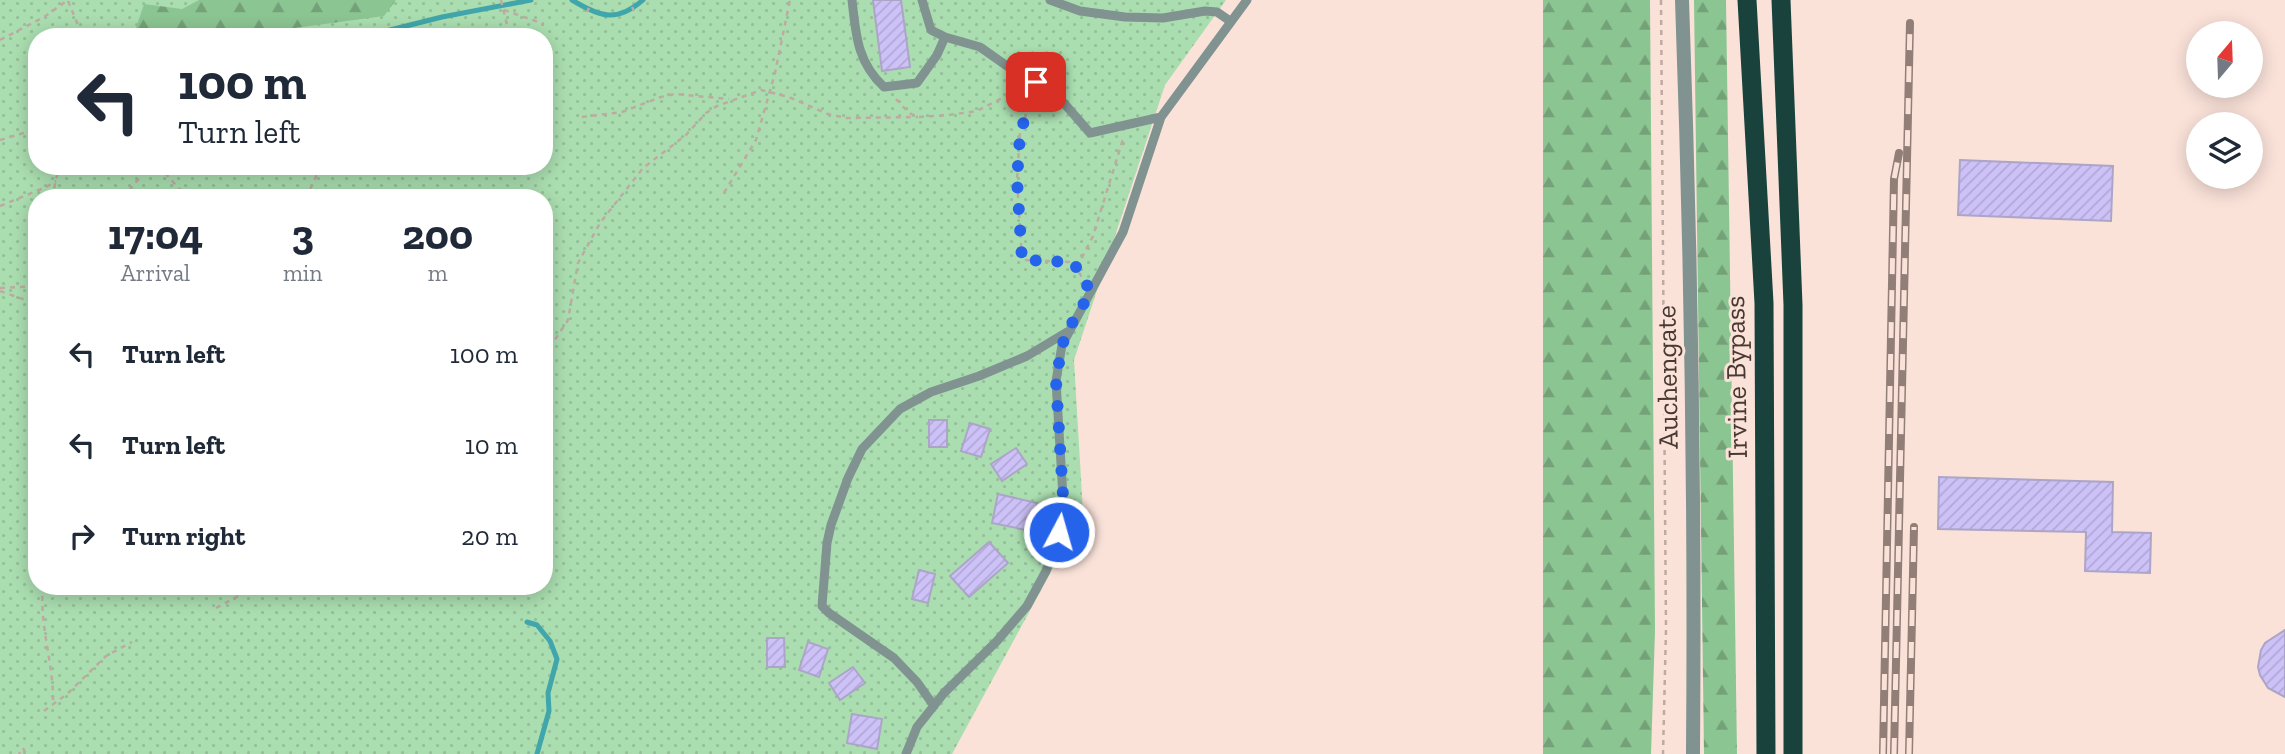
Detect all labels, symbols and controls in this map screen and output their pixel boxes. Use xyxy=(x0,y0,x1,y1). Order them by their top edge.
north arrow xyxy=(2186,21,2263,98)
map controls xyxy=(2186,21,2263,189)
pin xyxy=(1006,52,1066,112)
text: 100 m xyxy=(178,53,306,112)
icon: left xyxy=(63,56,154,147)
icon: arrive xyxy=(1017,63,1055,101)
button: layers xyxy=(2186,112,2263,189)
text: Turn left xyxy=(178,113,300,151)
text: 17:04 xyxy=(108,209,203,260)
text: 3 xyxy=(292,209,314,260)
text: 200 xyxy=(402,209,473,260)
text: Arrival xyxy=(121,259,190,287)
text: min xyxy=(283,259,322,287)
text: m xyxy=(428,259,448,287)
street label: Irvine Bypass xyxy=(1718,295,1754,459)
street label: Auchengate xyxy=(1649,305,1685,449)
icon: left xyxy=(63,335,101,373)
text: Turn left xyxy=(122,338,225,370)
text: 100 m xyxy=(450,338,518,370)
icon: left xyxy=(63,426,101,464)
text: Turn left xyxy=(122,429,225,461)
text: 10 m xyxy=(465,429,518,461)
position arrow xyxy=(1022,495,1096,569)
icon: right xyxy=(63,517,101,555)
text: Turn right xyxy=(122,520,245,552)
text: 20 m xyxy=(461,520,518,552)

